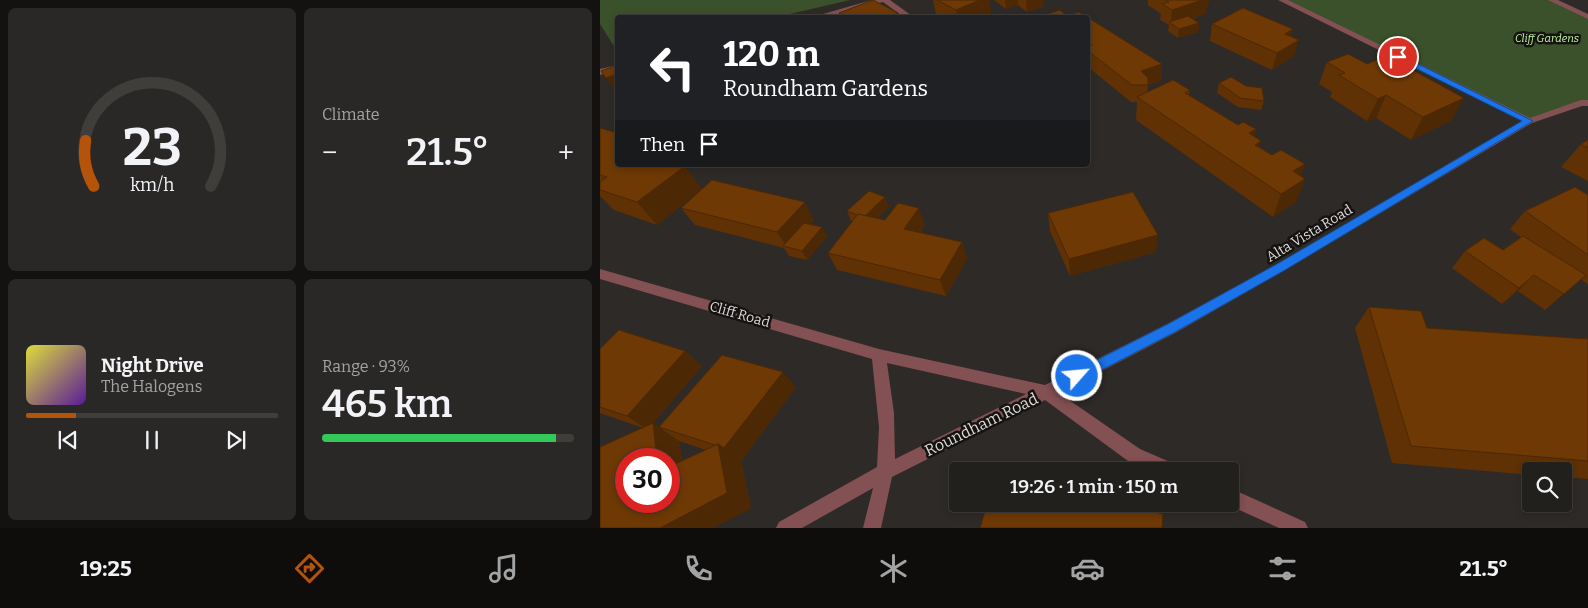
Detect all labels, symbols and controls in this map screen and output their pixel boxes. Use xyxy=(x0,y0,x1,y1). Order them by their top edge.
park label: Cliff Gardens xyxy=(1515,32,1579,45)
text: 120 m xyxy=(723,33,820,75)
icon: left xyxy=(640,35,705,100)
pin xyxy=(1377,36,1419,78)
icon: arrive xyxy=(1384,43,1412,71)
text: Roundham Gardens xyxy=(723,75,928,102)
text: Climate xyxy=(322,105,380,124)
text: 23 xyxy=(122,116,182,179)
text: 21.5° xyxy=(406,129,489,175)
icon: arrive xyxy=(695,130,723,158)
text: Then xyxy=(640,133,685,156)
text: − xyxy=(322,136,337,169)
text: + xyxy=(558,136,574,169)
text: km/h xyxy=(130,174,174,196)
street label: Alta Vista Road xyxy=(1263,201,1355,266)
street label: Cliff Road xyxy=(708,298,772,331)
position arrow xyxy=(1050,349,1102,401)
text: Night Drive xyxy=(101,354,204,377)
text: Range · 93% xyxy=(322,357,410,376)
text: The Halogens xyxy=(101,377,202,396)
text: 465 km xyxy=(322,381,452,427)
street label: Roundham Road xyxy=(921,389,1041,460)
icon: previous xyxy=(54,426,82,454)
icon: pause xyxy=(138,426,166,454)
icon: next xyxy=(222,426,250,454)
speed limit sign: 30 xyxy=(615,448,680,513)
map controls xyxy=(1522,462,1572,512)
button: search xyxy=(1522,462,1572,512)
text: 19:26 · 1 min · 150 m xyxy=(1010,475,1178,498)
icon: directions xyxy=(292,551,327,586)
icon: music xyxy=(486,551,521,586)
icon: phone xyxy=(681,551,716,586)
icon: climate xyxy=(876,551,911,586)
icon: car xyxy=(1070,551,1105,586)
icon: filters xyxy=(1265,551,1300,586)
text: 19:25 xyxy=(80,555,132,582)
text: 21.5° xyxy=(1459,555,1508,582)

